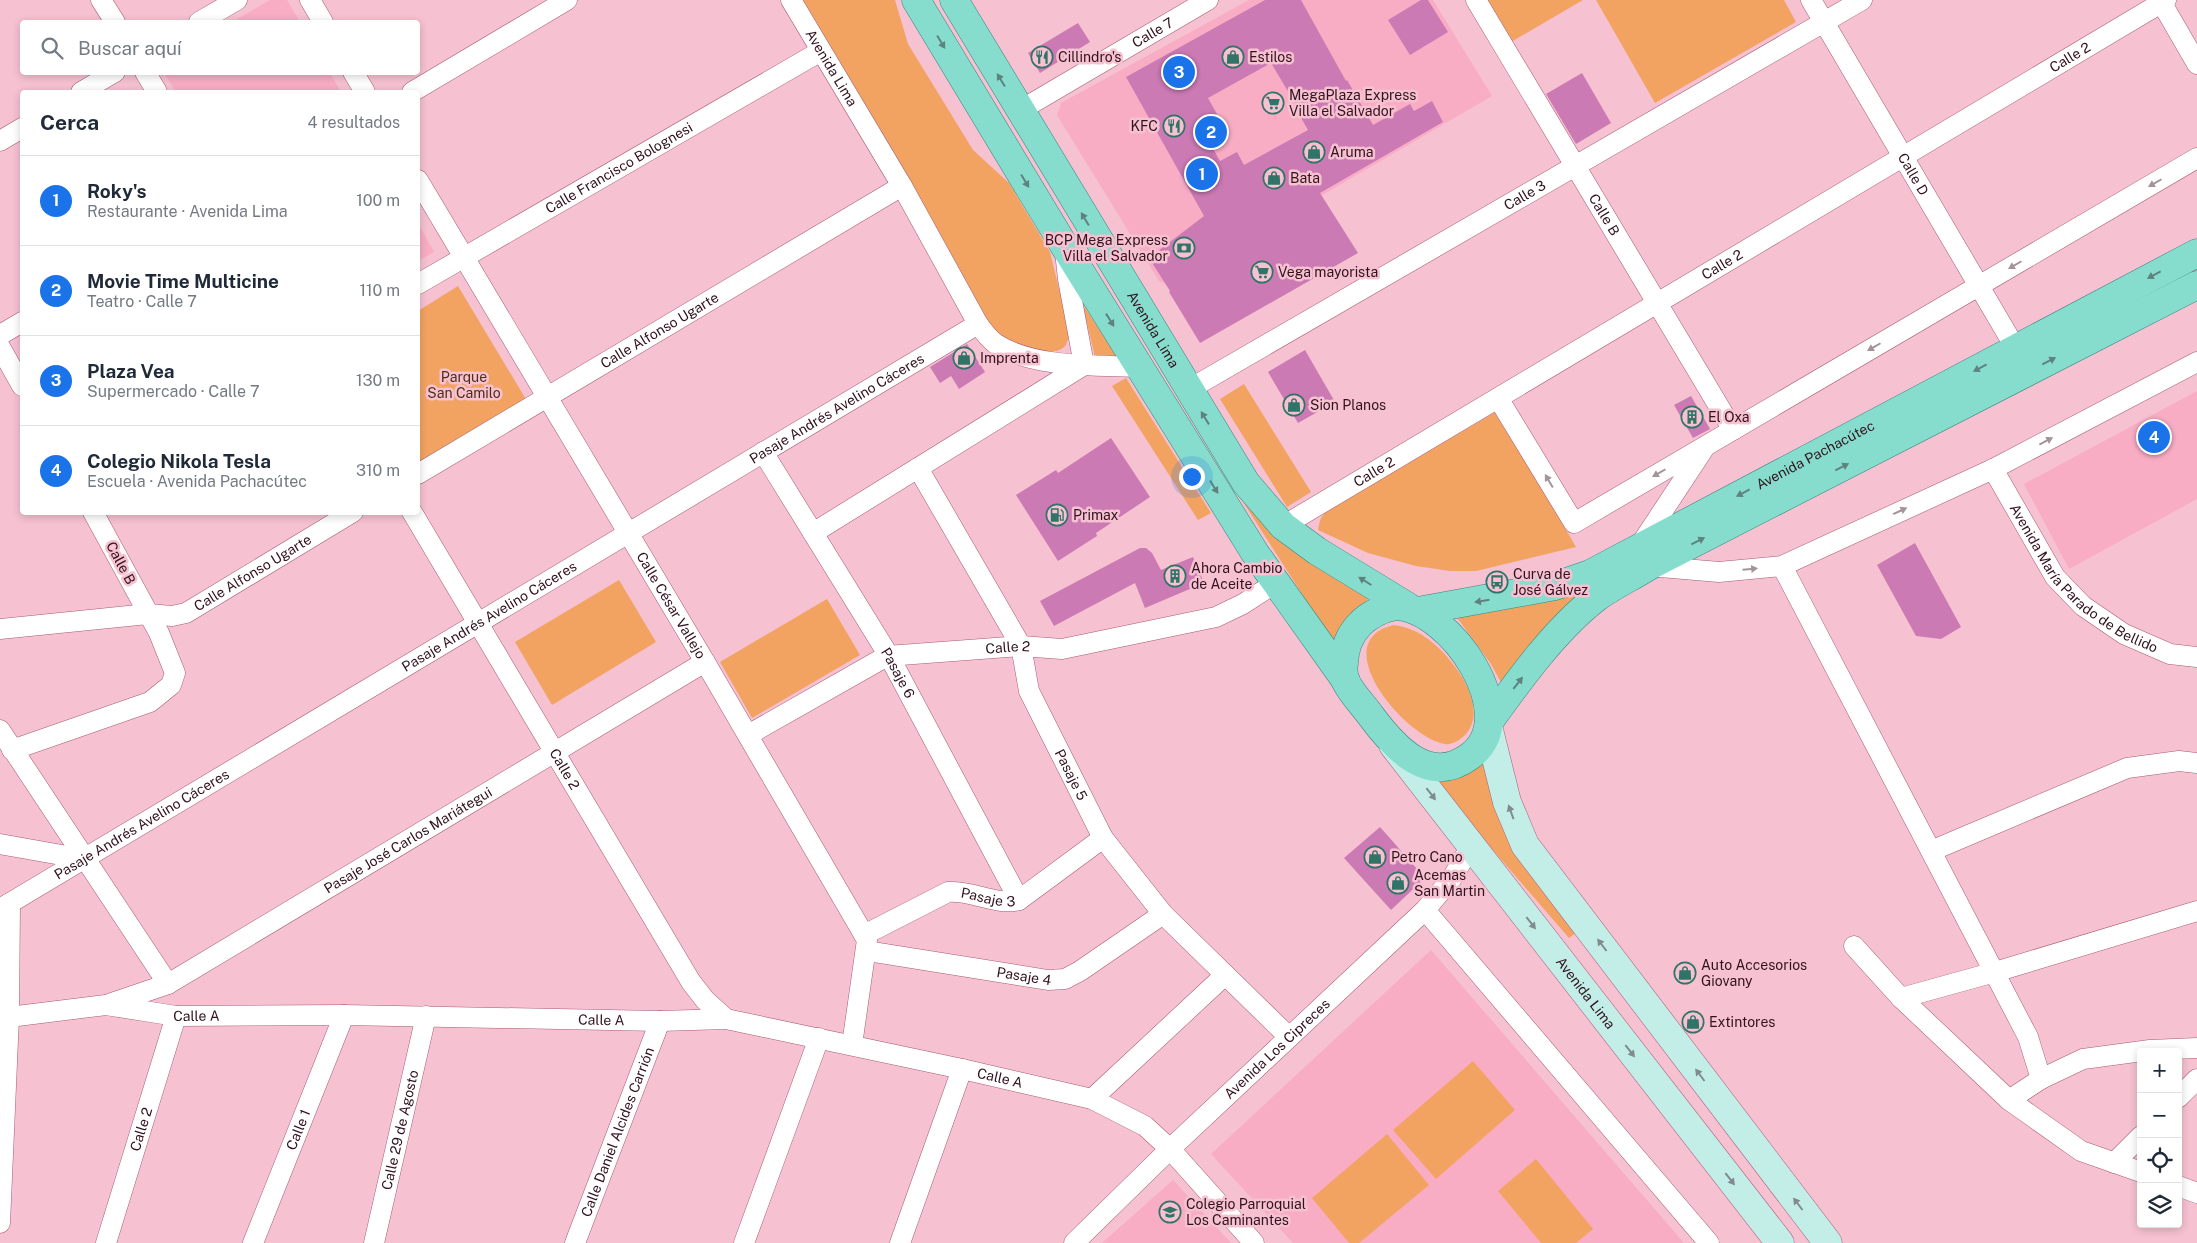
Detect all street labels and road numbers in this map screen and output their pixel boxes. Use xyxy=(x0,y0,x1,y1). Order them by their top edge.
street label: Calle 7 xyxy=(1129,14,1176,51)
street label: Avenida Lima xyxy=(802,27,861,109)
street label: Calle 2 xyxy=(2047,39,2093,76)
street label: Calle Francisco Bolognesi xyxy=(542,119,695,217)
street label: Calle D xyxy=(1895,150,1932,198)
street label: Calle 3 xyxy=(1501,177,1548,213)
street label: Calle B xyxy=(1586,191,1623,238)
street label: Calle 2 xyxy=(1699,246,1745,283)
street label: Avenida Lima xyxy=(1124,288,1182,371)
street label: Calle Alfonso Ugarte xyxy=(598,289,721,372)
street label: Pasaje Andrés Avelino Cáceres xyxy=(747,350,927,467)
street label: Avenida Pachacútec xyxy=(1753,417,1877,493)
street label: Calle 2 xyxy=(1351,453,1397,490)
street label: Avenida María Parado de Bellido xyxy=(2007,501,2160,656)
street label: Calle Alfonso Ugarte xyxy=(191,531,314,614)
street label: Calle B xyxy=(103,539,139,587)
street label: Calle César Vallejo xyxy=(633,549,709,662)
street label: Pasaje Andrés Avelino Cáceres xyxy=(399,558,579,675)
street label: Calle 2 xyxy=(985,638,1031,657)
street label: Pasaje 6 xyxy=(878,645,918,701)
street label: Calle 2 xyxy=(546,746,583,792)
street label: Pasaje 5 xyxy=(1052,746,1091,803)
street label: Pasaje Andrés Avelino Cáceres xyxy=(51,766,232,883)
street label: Pasaje José Carlos Mariátegui xyxy=(321,784,495,897)
street label: Pasaje 3 xyxy=(960,884,1016,910)
street label: Avenida Lima xyxy=(1553,954,1619,1032)
street label: Pasaje 4 xyxy=(996,964,1053,988)
street label: Avenida Los Cipreces xyxy=(1221,995,1333,1102)
street label: Calle A xyxy=(173,1008,220,1024)
street label: Calle A xyxy=(578,1011,625,1028)
street label: Calle Daniel Alcides Carrión xyxy=(578,1045,657,1219)
street label: Calle A xyxy=(976,1065,1025,1091)
street label: Calle 29 de Agosto xyxy=(378,1068,421,1191)
street label: Calle 2 xyxy=(127,1106,155,1153)
street label: Calle 1 xyxy=(283,1107,313,1152)

